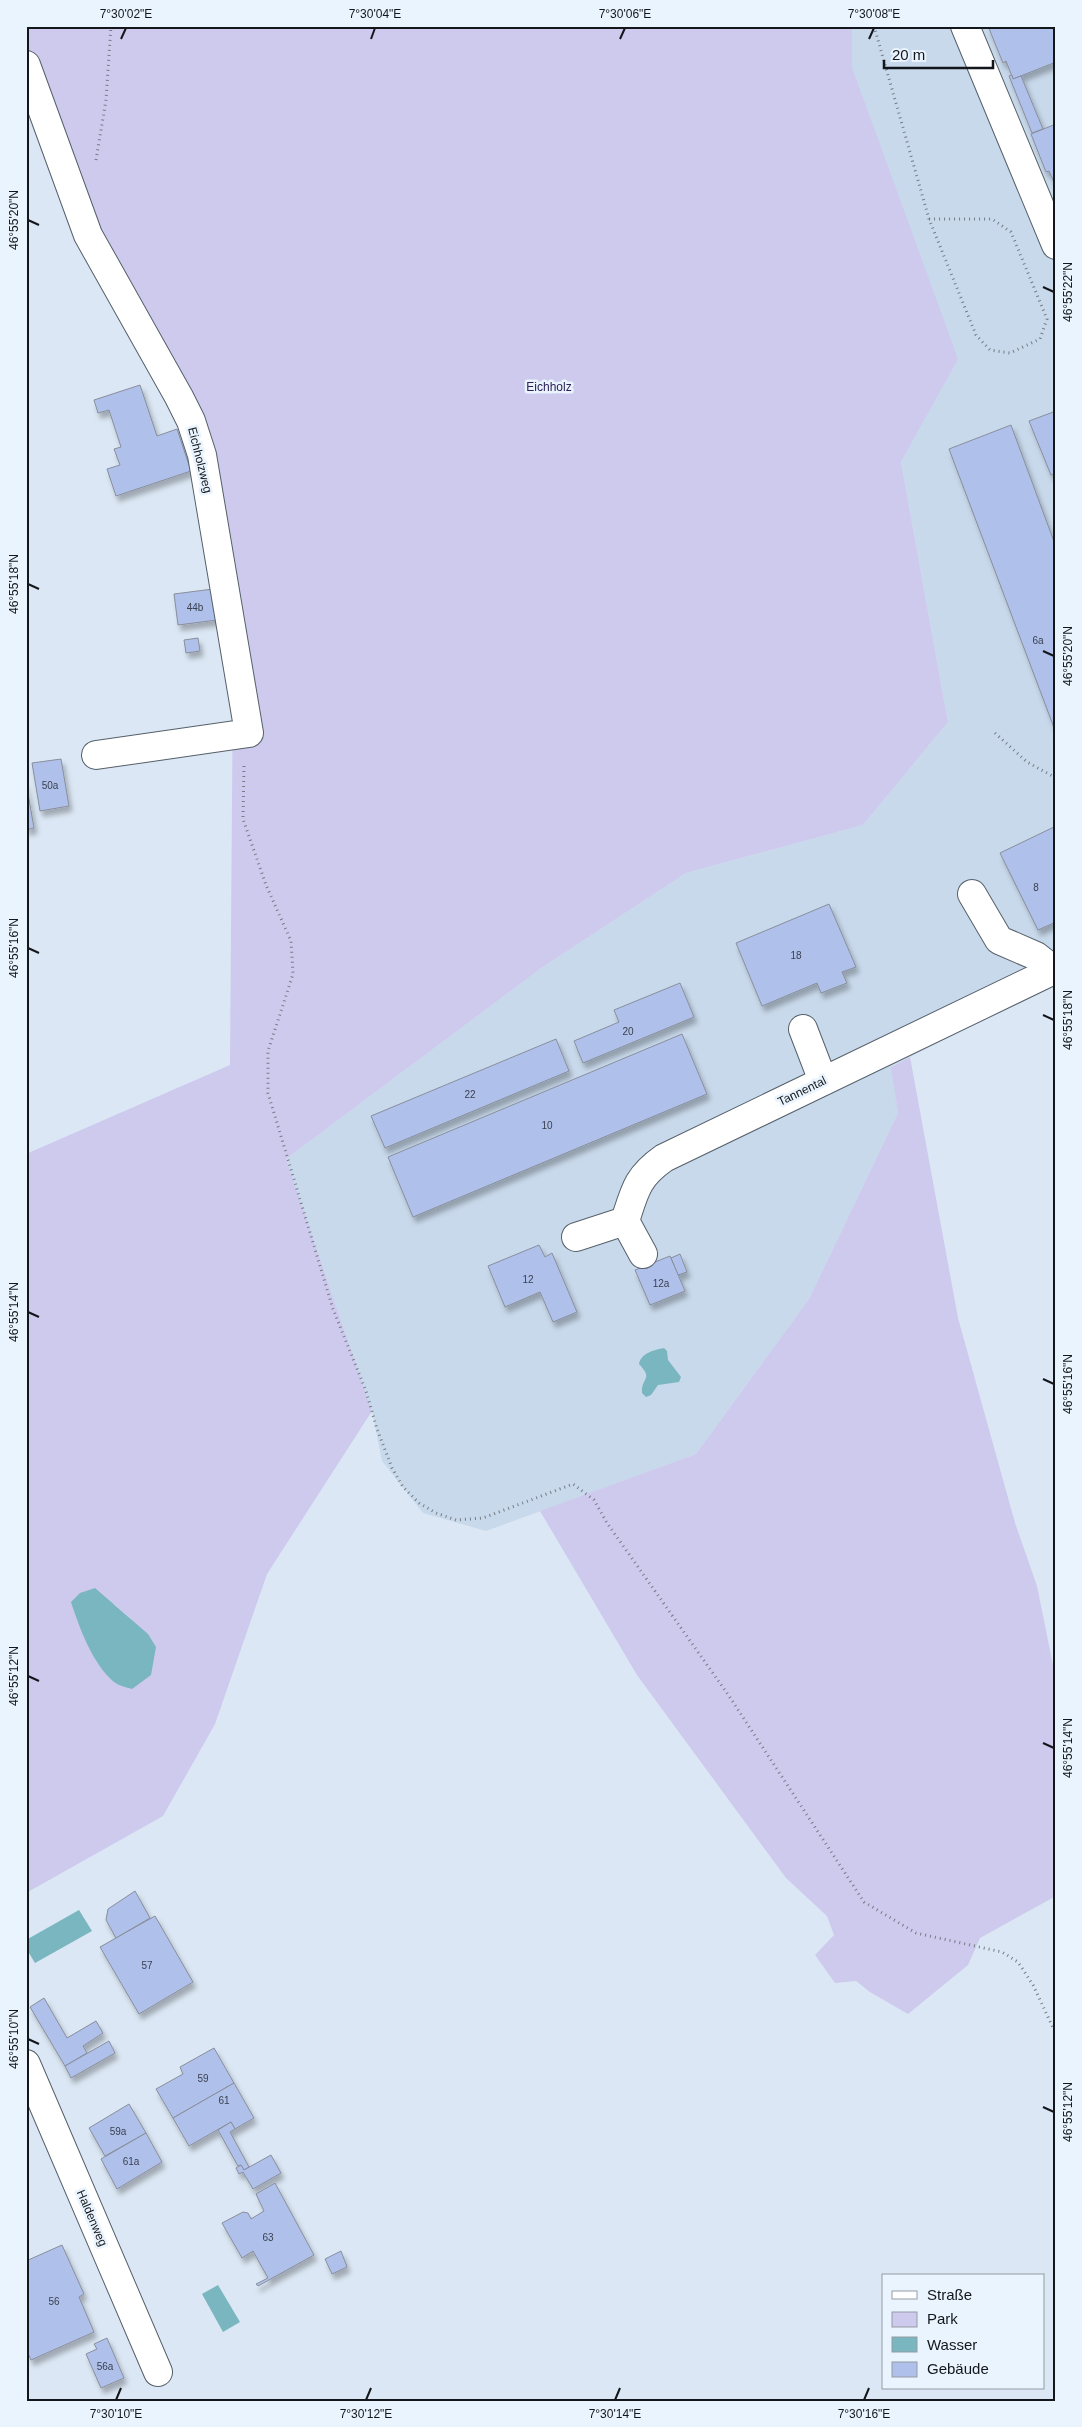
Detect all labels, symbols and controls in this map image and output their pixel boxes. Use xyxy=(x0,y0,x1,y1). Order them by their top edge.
text: 7°30'02"E xyxy=(100,7,152,21)
text: 7°30'04"E xyxy=(349,7,401,21)
text: 7°30'06"E xyxy=(599,7,651,21)
text: 7°30'08"E xyxy=(848,7,900,21)
scale bar xyxy=(884,38,993,70)
text: 20 m xyxy=(892,46,925,63)
text: 46°55'20"N xyxy=(7,190,21,250)
text: 46°55'22"N xyxy=(1061,262,1075,322)
park label: Eichholz xyxy=(526,380,572,394)
street label: Eichholzweg xyxy=(185,426,215,494)
text: 46°55'18"N xyxy=(7,554,21,614)
house number: 44b xyxy=(187,602,204,613)
text: 46°55'20"N xyxy=(1061,626,1075,686)
house number: 6a xyxy=(1032,635,1044,646)
house number: 50a xyxy=(42,780,59,791)
house number: 8 xyxy=(1033,882,1039,893)
text: 46°55'16"N xyxy=(7,918,21,978)
house number: 18 xyxy=(790,950,802,961)
text: 46°55'18"N xyxy=(1061,990,1075,1050)
house number: 20 xyxy=(622,1026,634,1037)
street label: Tannental xyxy=(776,1073,828,1109)
house number: 22 xyxy=(464,1089,476,1100)
house number: 10 xyxy=(541,1120,553,1131)
house number: 12 xyxy=(522,1274,534,1285)
house number: 12a xyxy=(653,1278,670,1289)
text: 46°55'14"N xyxy=(7,1282,21,1342)
text: 46°55'16"N xyxy=(1061,1354,1075,1414)
text: 46°55'12"N xyxy=(7,1646,21,1706)
text: 46°55'14"N xyxy=(1061,1718,1075,1778)
house number: 57 xyxy=(141,1960,153,1971)
text: 46°55'10"N xyxy=(7,2009,21,2069)
house number: 59 xyxy=(197,2073,209,2084)
text: 46°55'12"N xyxy=(1061,2082,1075,2142)
house number: 61 xyxy=(218,2095,230,2106)
house number: 59a xyxy=(110,2126,127,2137)
house number: 61a xyxy=(123,2156,140,2167)
street label: Haldenweg xyxy=(74,2188,110,2248)
house number: 63 xyxy=(262,2232,274,2243)
legend xyxy=(882,2274,1044,2390)
text: Straße xyxy=(927,2286,972,2303)
house number: 56 xyxy=(48,2296,60,2307)
text: Park xyxy=(927,2310,958,2327)
text: Wasser xyxy=(927,2336,977,2353)
text: Gebäude xyxy=(927,2360,989,2377)
house number: 56a xyxy=(97,2361,114,2372)
text: 7°30'10"E xyxy=(90,2407,142,2421)
text: 7°30'12"E xyxy=(340,2407,392,2421)
text: 7°30'14"E xyxy=(589,2407,641,2421)
text: 7°30'16"E xyxy=(838,2407,890,2421)

